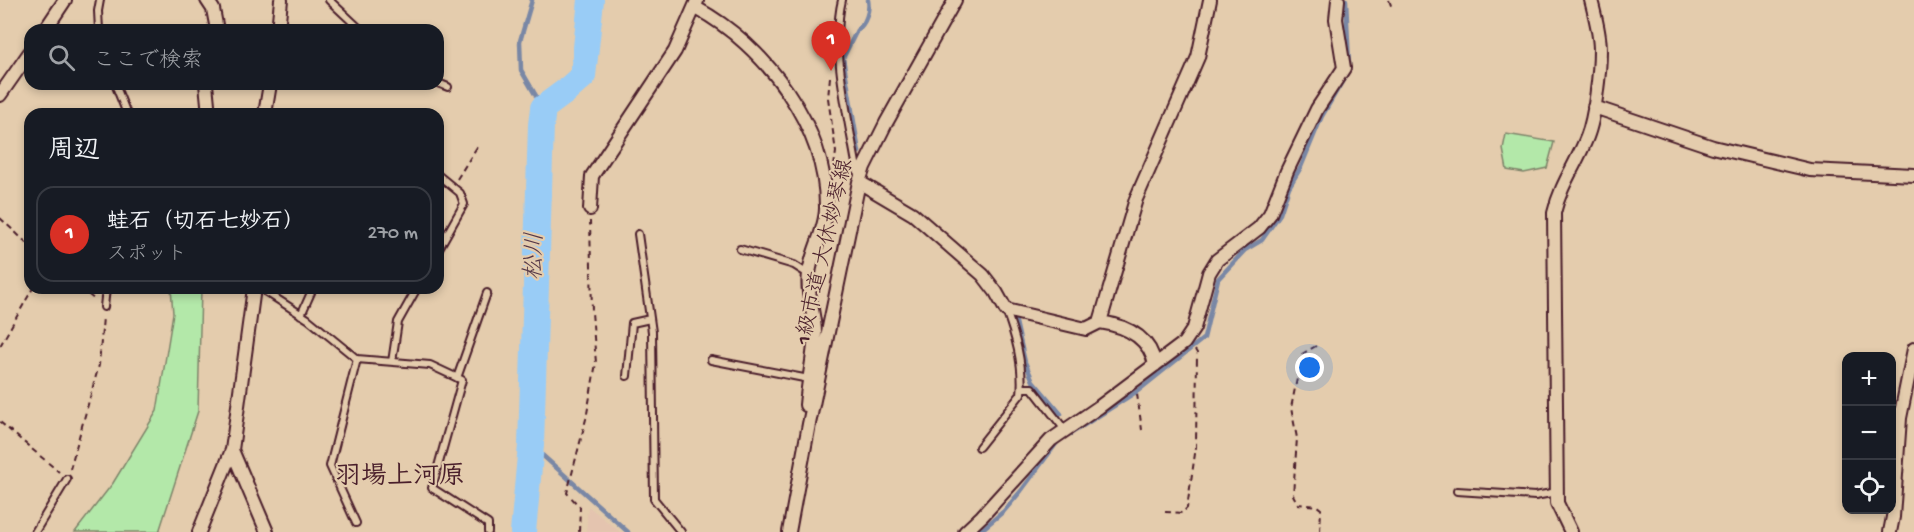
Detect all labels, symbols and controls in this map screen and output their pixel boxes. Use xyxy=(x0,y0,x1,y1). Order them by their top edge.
pin: 1 xyxy=(812,22,850,71)
search box xyxy=(24,24,444,90)
icon: search xyxy=(45,41,78,74)
text: ここで検索 xyxy=(93,49,203,75)
text: 周辺 xyxy=(48,137,100,168)
street label: 1級市道 大休妙琴線 xyxy=(791,156,860,349)
text: 蛙石（切石七妙石） xyxy=(107,210,305,236)
text: 1 xyxy=(65,223,74,246)
text: 270 m xyxy=(368,223,418,246)
water label: 松川 xyxy=(521,232,551,280)
text: スポット xyxy=(107,244,187,267)
map controls xyxy=(1842,352,1896,514)
button: + xyxy=(1842,352,1896,406)
your location xyxy=(1295,353,1324,382)
button: − xyxy=(1842,406,1896,460)
button: locate xyxy=(1842,460,1896,514)
district label: 羽場上河原 xyxy=(335,462,465,494)

